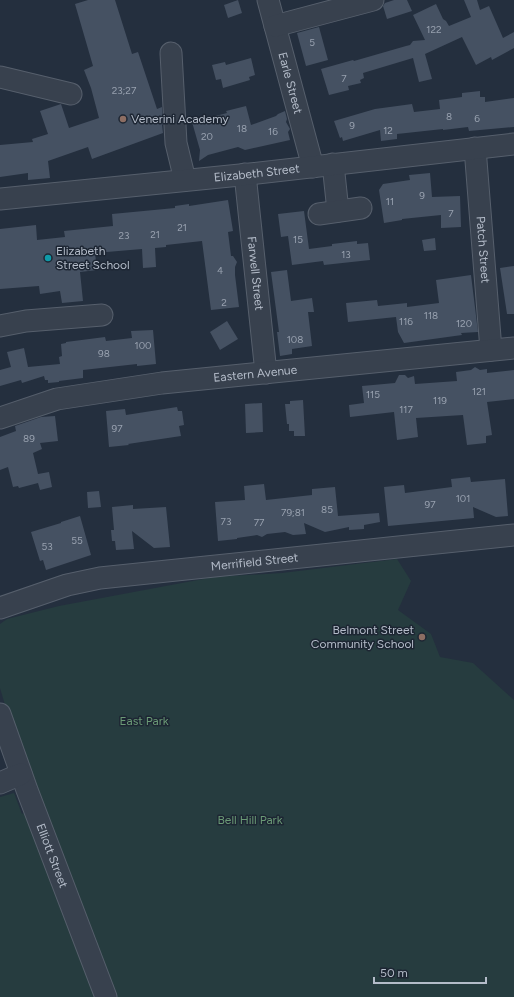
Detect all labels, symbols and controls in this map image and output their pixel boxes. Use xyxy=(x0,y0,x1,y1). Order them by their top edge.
house number: 122 xyxy=(426,23,442,36)
house number: 5 xyxy=(309,36,315,49)
street label: Earle Street xyxy=(275,51,305,116)
house number: 7 xyxy=(341,72,347,85)
house number: 23;27 xyxy=(112,84,137,97)
house number: 8 xyxy=(446,110,452,123)
place label: Venerini Academy xyxy=(131,112,229,126)
house number: 6 xyxy=(474,112,480,125)
marker: Venerini Academy xyxy=(118,114,128,124)
house number: 9 xyxy=(349,119,355,132)
house number: 18 xyxy=(237,122,247,135)
house number: 12 xyxy=(383,124,393,137)
house number: 16 xyxy=(268,125,278,138)
house number: 20 xyxy=(201,130,213,143)
street label: Elizabeth Street xyxy=(213,161,301,185)
house number: 9 xyxy=(419,189,425,202)
house number: 11 xyxy=(386,195,394,208)
house number: 7 xyxy=(448,207,454,220)
street label: Patch Street xyxy=(473,216,493,284)
house number: 21 xyxy=(177,221,187,234)
house number: 21 xyxy=(150,228,160,241)
house number: 23 xyxy=(118,229,130,242)
house number: 15 xyxy=(293,233,303,246)
street label: Farwell Street xyxy=(245,236,266,312)
place label: Elizabeth Street School xyxy=(56,244,130,272)
house number: 13 xyxy=(341,248,351,261)
marker: Elizabeth Street School xyxy=(43,253,53,263)
house number: 4 xyxy=(217,264,223,277)
house number: 2 xyxy=(221,296,227,309)
house number: 118 xyxy=(424,309,438,322)
house number: 116 xyxy=(399,315,413,328)
house number: 120 xyxy=(456,317,472,330)
house number: 108 xyxy=(287,333,303,346)
house number: 100 xyxy=(135,339,151,352)
house number: 98 xyxy=(98,347,110,360)
street label: Eastern Avenue xyxy=(213,363,298,385)
house number: 121 xyxy=(472,385,486,398)
house number: 115 xyxy=(366,388,380,401)
house number: 119 xyxy=(433,394,447,407)
house number: 117 xyxy=(399,403,413,416)
house number: 97 xyxy=(111,422,123,435)
house number: 89 xyxy=(23,432,35,445)
house number: 101 xyxy=(456,492,470,505)
house number: 97 xyxy=(424,498,436,511)
house number: 85 xyxy=(321,503,333,516)
house number: 79;81 xyxy=(281,506,305,519)
house number: 73 xyxy=(221,515,231,528)
house number: 77 xyxy=(254,516,265,529)
house number: 55 xyxy=(71,534,83,547)
house number: 53 xyxy=(41,540,53,553)
street label: Merrifield Street xyxy=(210,550,299,573)
place label: Belmont Street Community School xyxy=(311,623,414,651)
marker: Belmont Street Community School xyxy=(417,632,427,642)
park label: East Park xyxy=(119,714,169,728)
park label: Bell Hill Park xyxy=(218,813,283,827)
street label: Elliott Street xyxy=(33,822,71,890)
scale bar xyxy=(374,959,486,985)
text: 50 m xyxy=(380,966,408,980)

